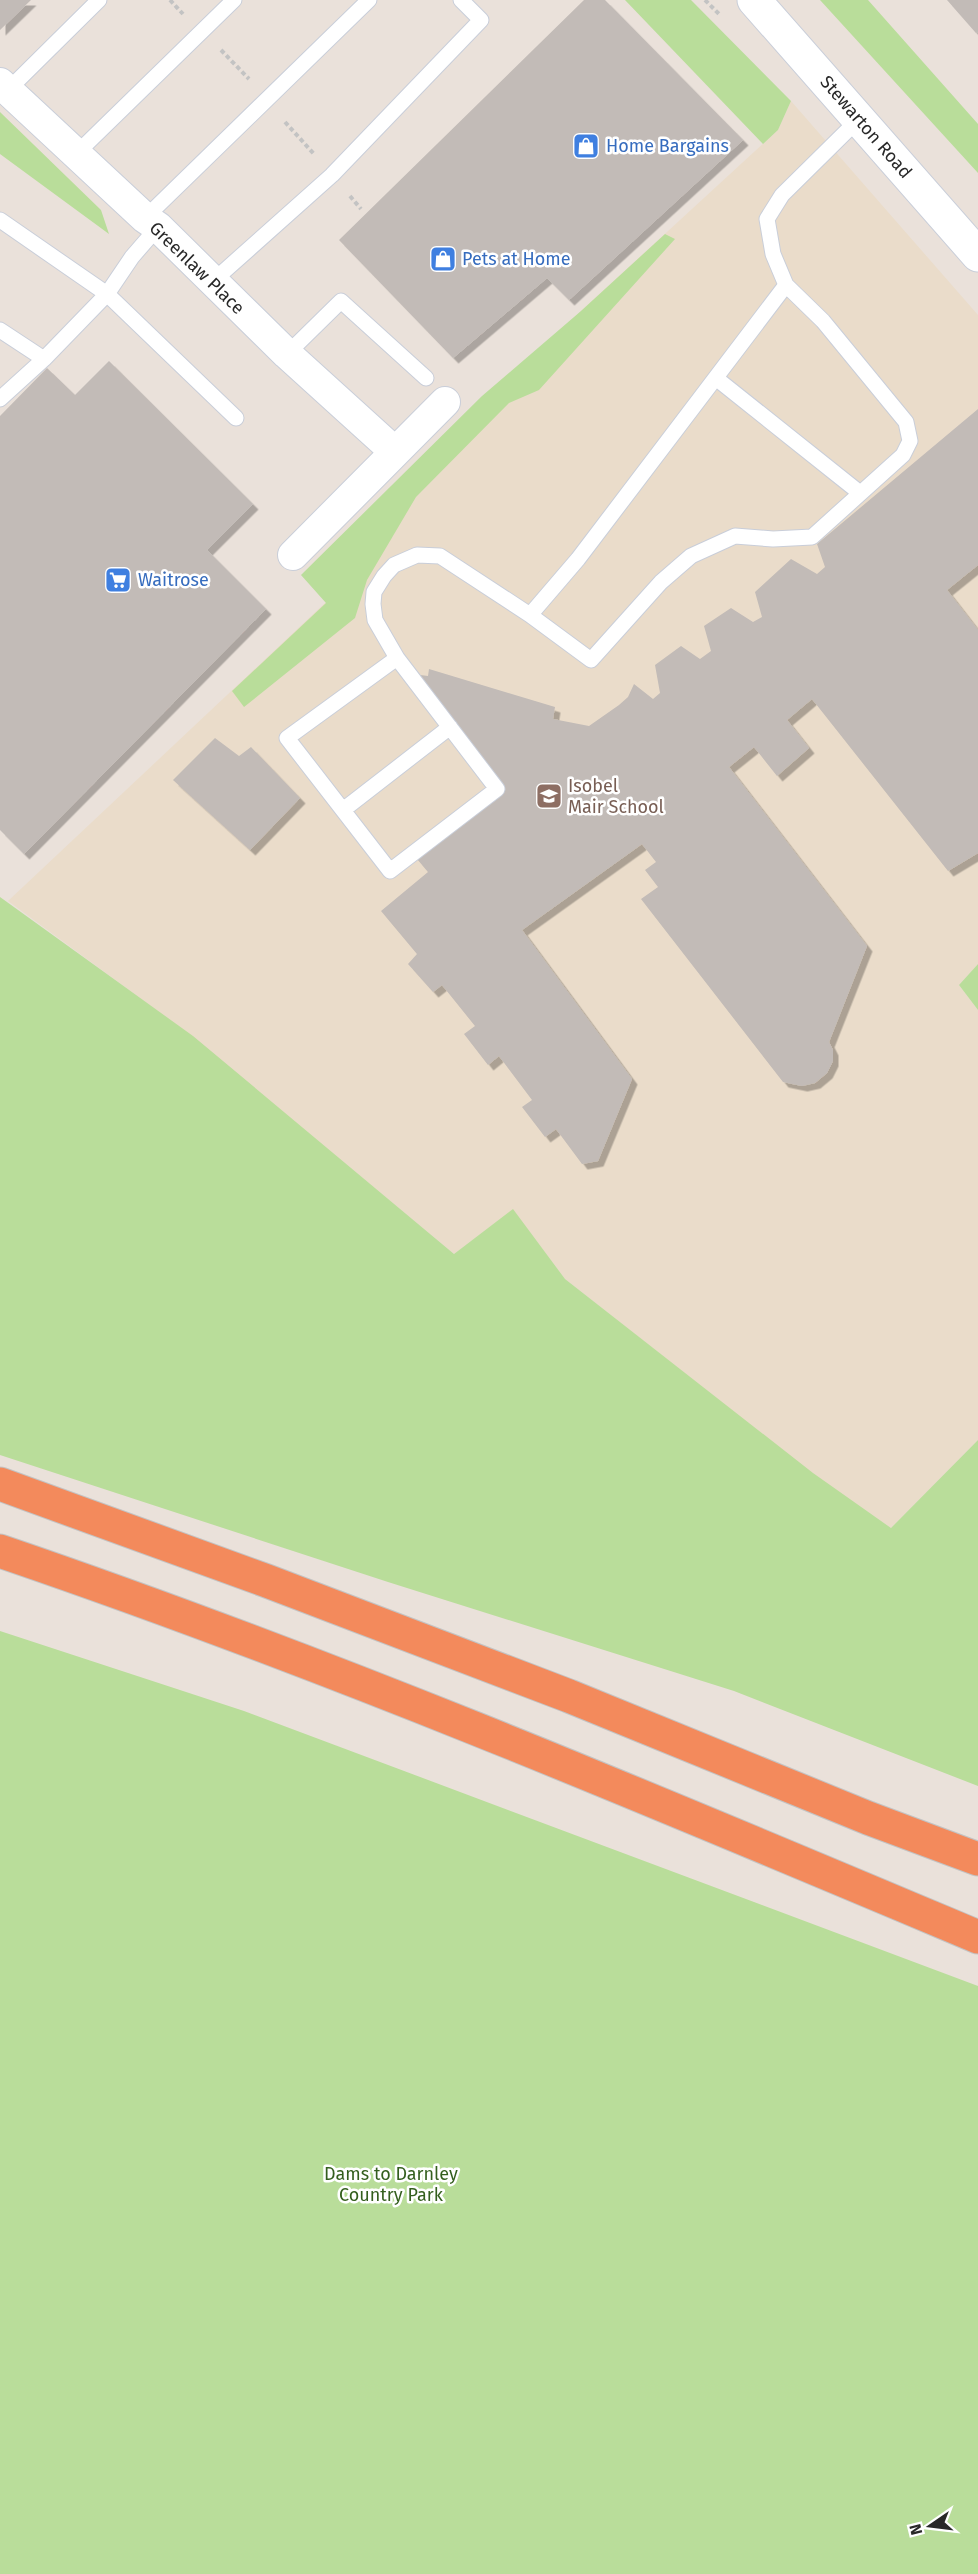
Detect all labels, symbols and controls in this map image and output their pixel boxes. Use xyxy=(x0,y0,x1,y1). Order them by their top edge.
street label: Stewarton Road xyxy=(815,71,917,183)
shop icon: Home Bargains xyxy=(571,131,601,161)
place label: Home Bargains xyxy=(606,135,729,157)
street label: Greenlaw Place xyxy=(145,217,249,319)
shop icon: Pets at Home xyxy=(428,244,458,274)
place label: Pets at Home xyxy=(462,248,570,270)
supermarket icon: Waitrose xyxy=(103,565,133,595)
place label: Waitrose xyxy=(138,569,209,591)
place label: Isobel Mair School xyxy=(568,775,664,818)
school or university icon: Isobel Mair School xyxy=(534,781,564,811)
park label: Dams to Darnley Country Park xyxy=(324,2163,458,2206)
north arrow xyxy=(900,2496,960,2556)
text: N xyxy=(905,2522,926,2537)

